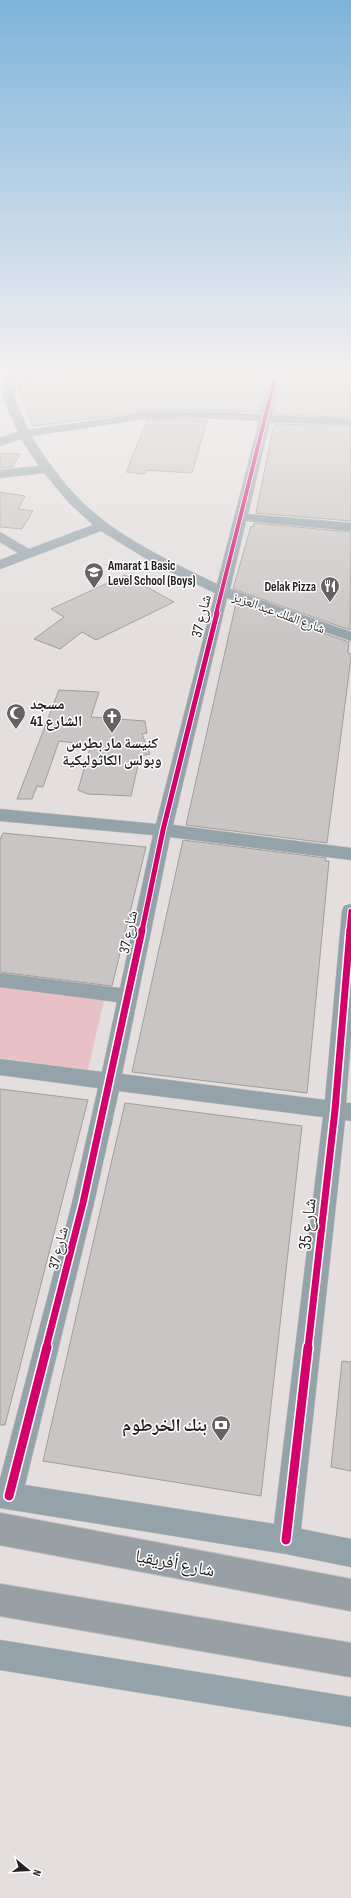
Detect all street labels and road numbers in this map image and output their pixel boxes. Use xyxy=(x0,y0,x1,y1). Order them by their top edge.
street label: شارع الملك عبد العزيز xyxy=(229,588,327,638)
street label: شارع 37 xyxy=(187,593,216,639)
street label: شارع 37 xyxy=(115,909,142,955)
street label: شارع 35 xyxy=(294,1197,321,1251)
street label: شارع 37 xyxy=(44,1225,73,1271)
street label: شارع أفريقيا xyxy=(133,1545,216,1581)

